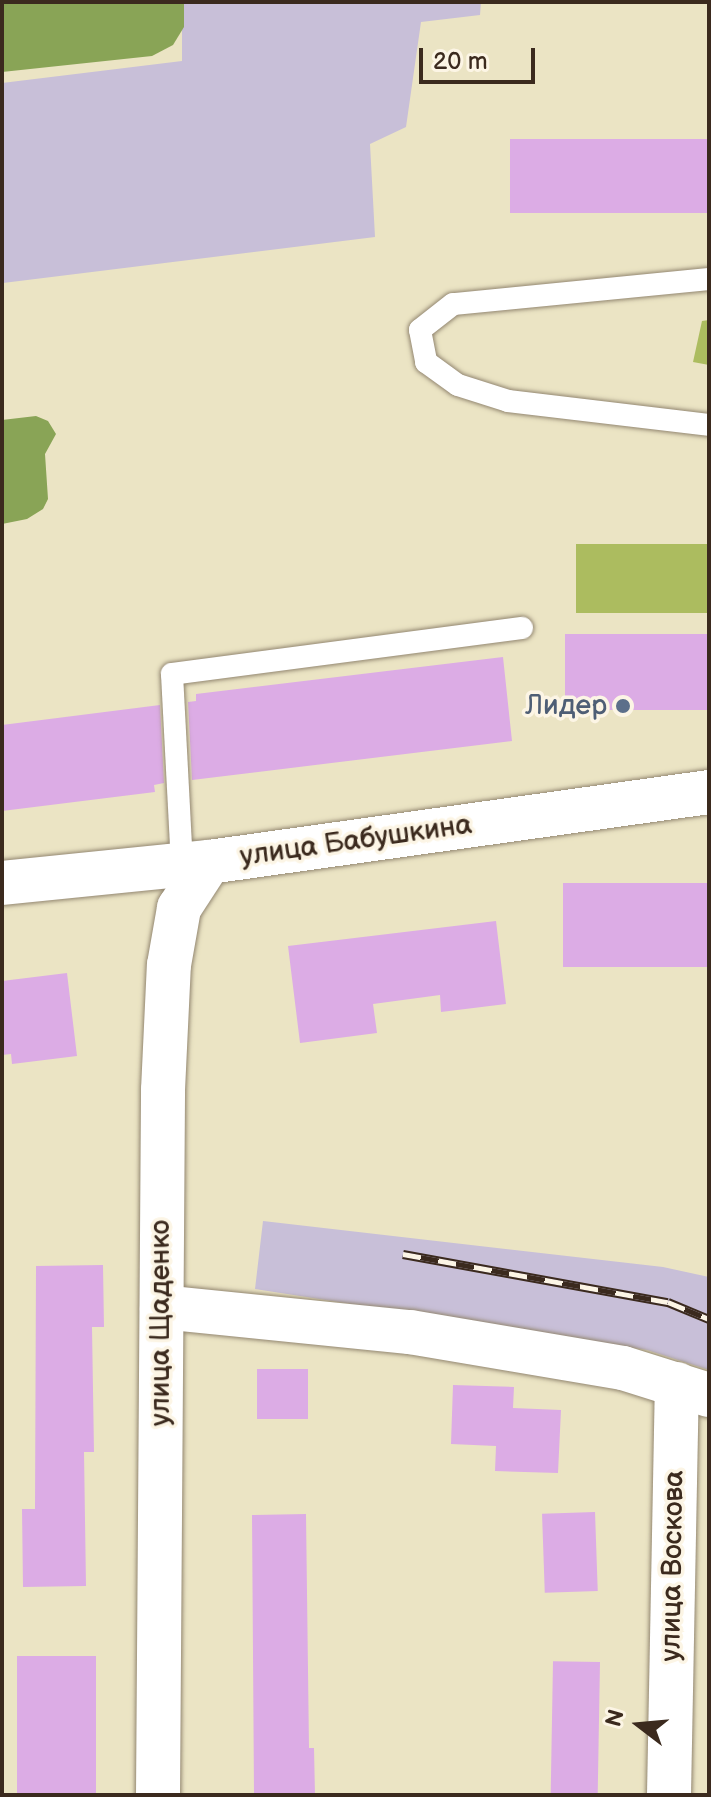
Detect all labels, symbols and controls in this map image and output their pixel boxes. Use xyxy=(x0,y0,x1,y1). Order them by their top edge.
scale bar xyxy=(423,32,539,82)
text: 20 m xyxy=(433,47,488,76)
place label: Лидер xyxy=(525,689,607,723)
marker: Лидер xyxy=(614,697,632,715)
street label: улица Бабушкина xyxy=(238,808,474,874)
street label: улица Щаденко xyxy=(144,1220,178,1426)
street label: улица Воскова xyxy=(655,1470,691,1662)
north arrow xyxy=(599,1685,679,1765)
text: N xyxy=(600,1707,631,1730)

